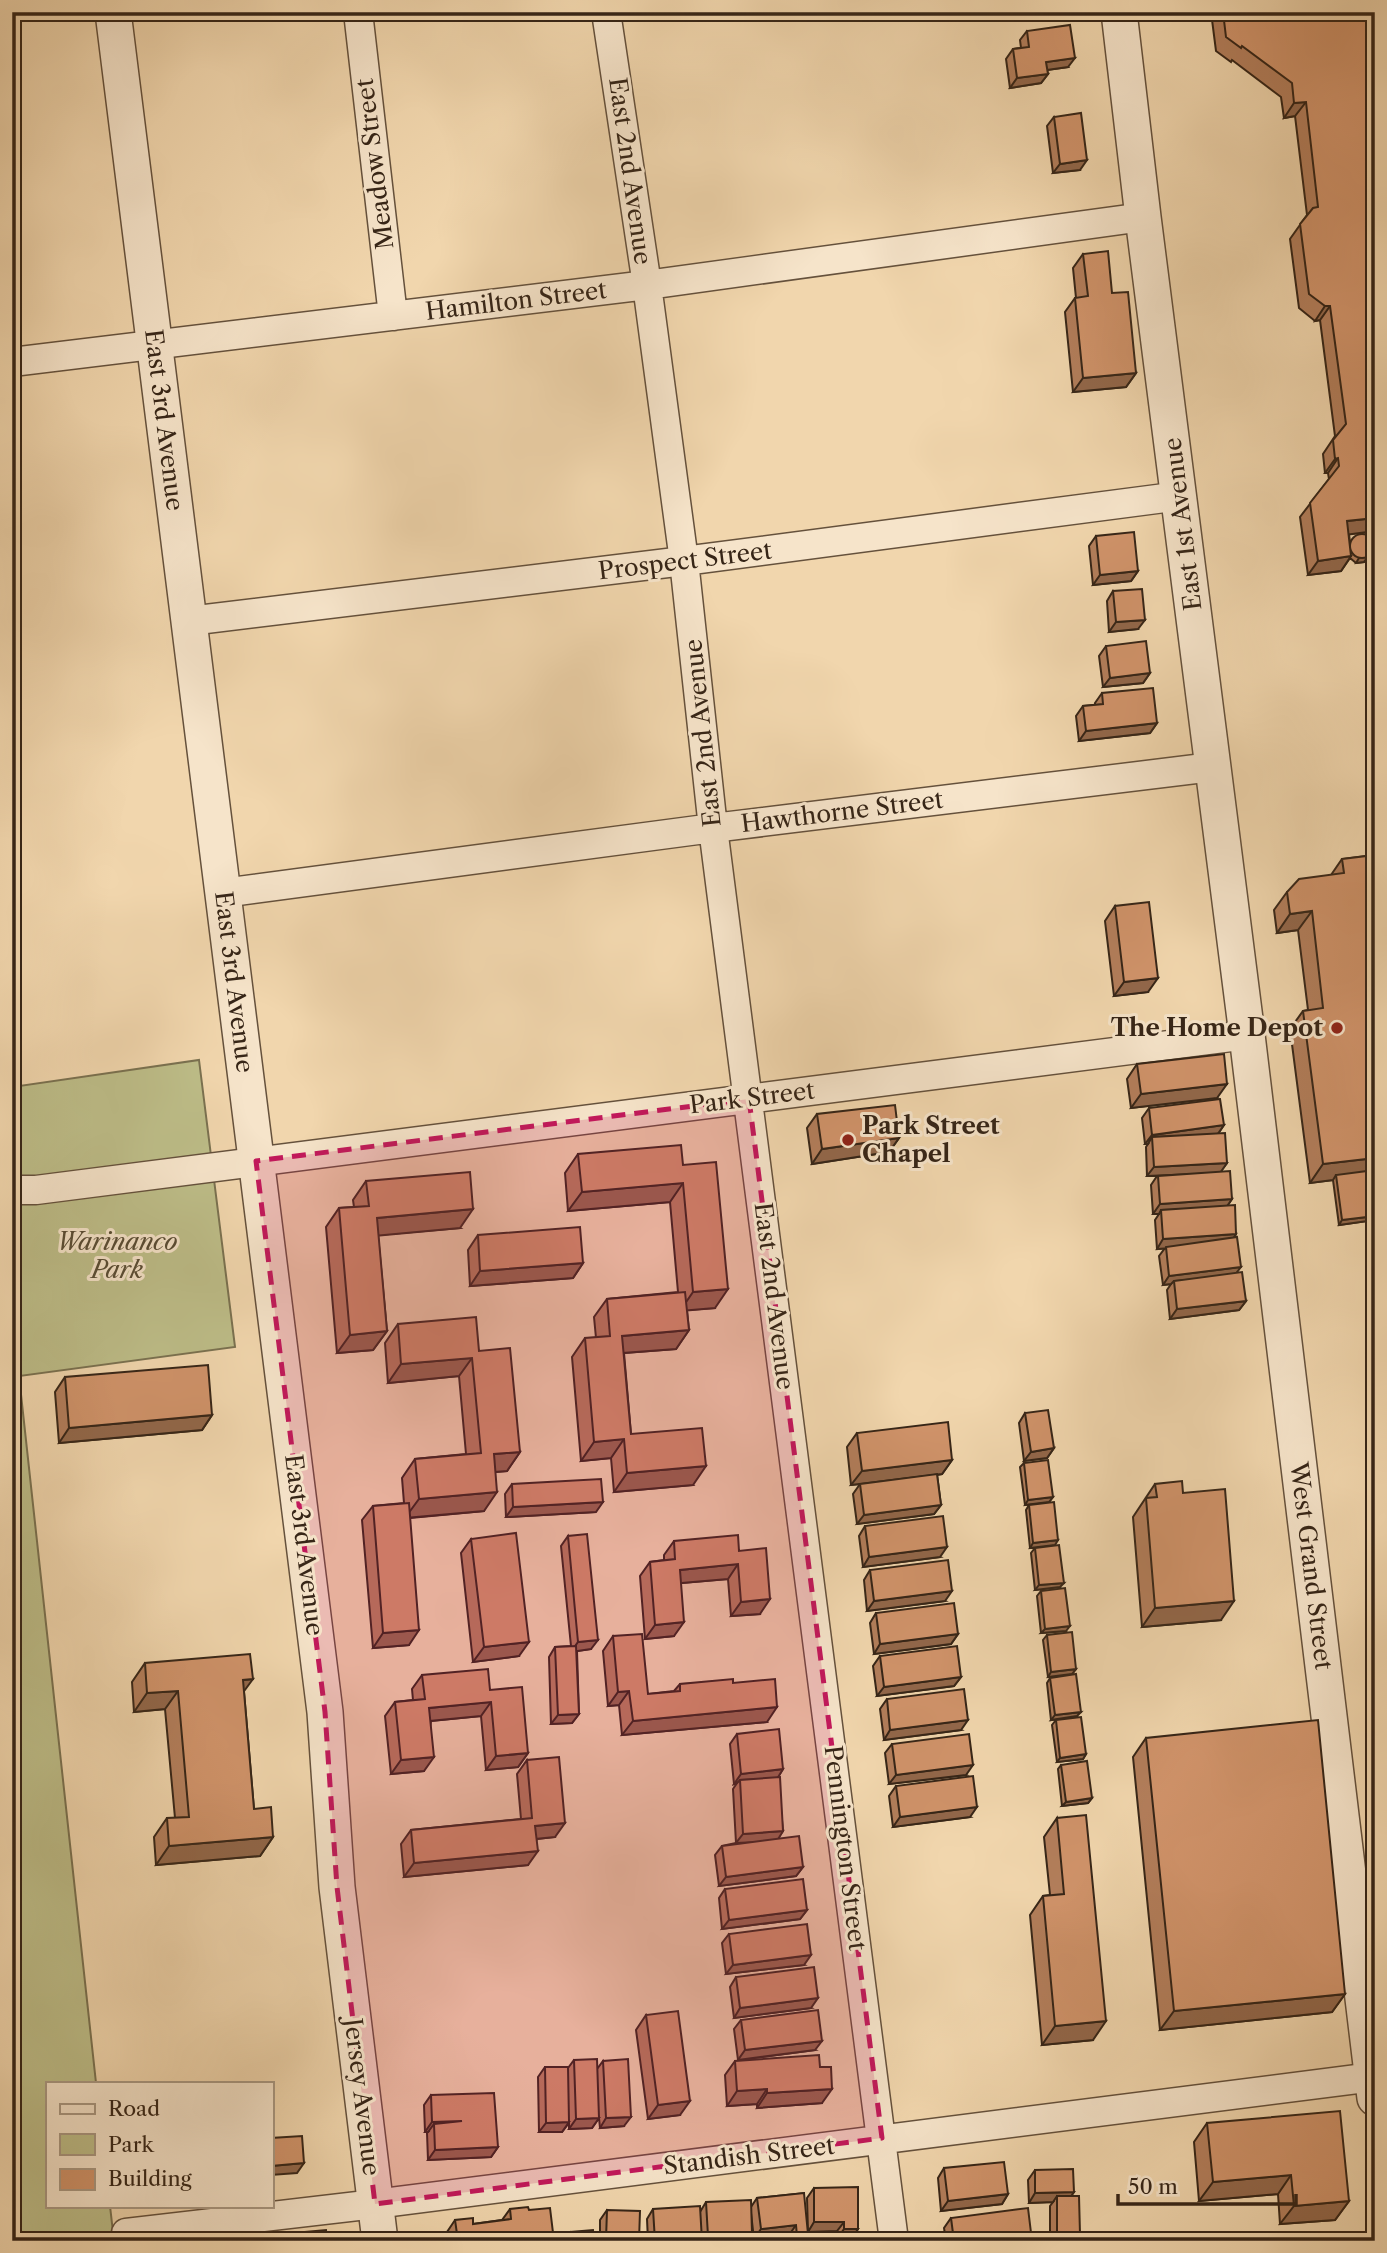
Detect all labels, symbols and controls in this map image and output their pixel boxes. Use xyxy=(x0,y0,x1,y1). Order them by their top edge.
street label: Meadow Street xyxy=(350,76,399,251)
street label: East 2nd Avenue xyxy=(603,76,658,266)
street label: Hamilton Street xyxy=(424,275,609,326)
street label: East 3rd Avenue xyxy=(139,327,190,512)
street label: East 1st Avenue xyxy=(1158,436,1207,612)
street label: Prospect Street xyxy=(597,535,774,586)
street label: East 2nd Avenue xyxy=(678,638,727,828)
street label: Hawthorne Street xyxy=(739,785,945,838)
street label: East 3rd Avenue xyxy=(209,889,260,1074)
place label: The Home Depot xyxy=(1111,1013,1323,1042)
marker: The Home Depot xyxy=(1329,1020,1345,1036)
street label: Park Street xyxy=(688,1075,817,1120)
place label: Park Street Chapel xyxy=(862,1111,1000,1168)
marker: Park Street Chapel xyxy=(840,1132,856,1148)
street label: East 2nd Avenue xyxy=(749,1201,800,1391)
park label: Warinanco Park xyxy=(56,1227,178,1284)
street label: East 3rd Avenue xyxy=(279,1452,330,1637)
street label: West Grand Street xyxy=(1284,1459,1339,1672)
street label: Pennington Street xyxy=(819,1744,873,1953)
street label: Jersey Avenue xyxy=(338,2013,387,2177)
legend xyxy=(46,2082,273,2208)
text: Road xyxy=(108,2096,160,2121)
street label: Standish Street xyxy=(662,2131,837,2180)
text: Park xyxy=(108,2132,154,2157)
scale bar xyxy=(1118,2162,1296,2206)
text: Building xyxy=(108,2166,193,2191)
text: 50 m xyxy=(1128,2174,1178,2199)

